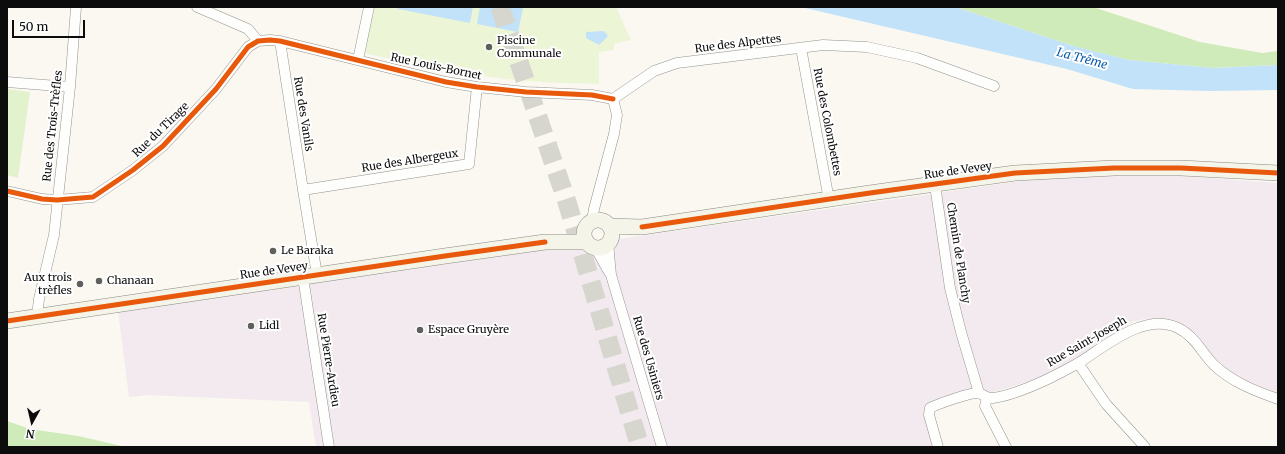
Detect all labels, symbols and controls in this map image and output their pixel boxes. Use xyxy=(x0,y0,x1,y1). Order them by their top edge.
scale bar xyxy=(14,12,87,38)
text: 50 m xyxy=(19,19,48,34)
street label: Rue des Alpettes xyxy=(694,32,782,56)
place label: Piscine Communale xyxy=(497,34,561,60)
marker: Piscine Communale xyxy=(484,42,494,52)
water label: La Trême xyxy=(1055,45,1109,73)
street label: Rue Louis-Bornet xyxy=(389,51,483,83)
street label: Rue des Colombettes xyxy=(810,67,844,177)
street label: Rue des Trois-Trèfles xyxy=(41,70,65,182)
street label: Rue des Vanils xyxy=(291,76,315,152)
street label: Rue du Tirage xyxy=(130,100,192,160)
street label: Rue des Albergeux xyxy=(361,147,459,175)
street label: Rue de Vevey xyxy=(923,160,993,182)
street label: Chemin de Planchy xyxy=(944,202,972,304)
place label: Le Baraka xyxy=(281,244,333,258)
marker: Le Baraka xyxy=(268,246,278,256)
street label: Rue de Vevey xyxy=(239,260,309,282)
place label: Aux trois trèfles xyxy=(24,271,72,297)
place label: Chanaan xyxy=(107,274,154,288)
marker: Chanaan xyxy=(94,276,104,286)
marker: Aux trois trèfles xyxy=(75,279,85,289)
street label: Rue Pierre-Ardieu xyxy=(314,312,342,408)
street label: Rue des Usiniers xyxy=(630,314,666,402)
street label: Rue Saint-Joseph xyxy=(1045,314,1129,370)
place label: Lidl xyxy=(259,319,279,333)
marker: Lidl xyxy=(246,321,256,331)
place label: Espace Gruyère xyxy=(428,323,509,337)
marker: Espace Gruyère xyxy=(415,325,425,335)
north arrow xyxy=(12,402,52,442)
text: N xyxy=(25,426,36,441)

